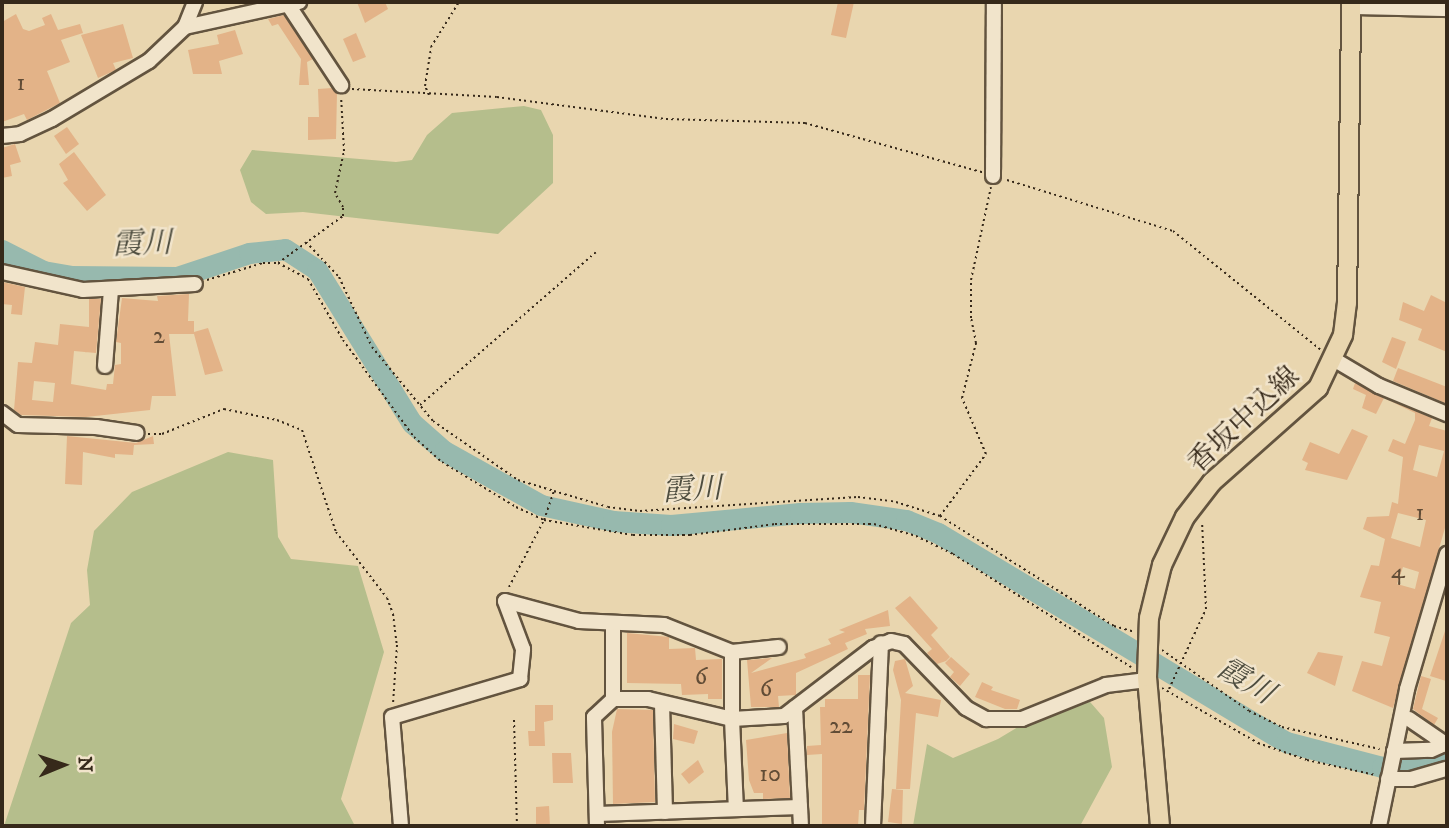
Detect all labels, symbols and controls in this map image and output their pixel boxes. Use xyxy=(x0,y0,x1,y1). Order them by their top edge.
house number: 1 xyxy=(17,70,25,98)
water label: 霞川 xyxy=(111,226,173,264)
house number: 2 xyxy=(153,323,165,351)
street label: 香坂中込線 xyxy=(1181,360,1307,480)
water label: 霞川 xyxy=(661,471,723,511)
house number: 1 xyxy=(1416,500,1424,528)
house number: 4 xyxy=(1391,558,1405,586)
water label: 霞川 xyxy=(1210,651,1280,713)
house number: 6 xyxy=(695,664,707,692)
house number: 6 xyxy=(760,676,772,704)
house number: 22 xyxy=(829,713,853,741)
north arrow xyxy=(28,730,98,800)
text: N xyxy=(73,756,96,772)
house number: 10 xyxy=(759,761,781,789)

